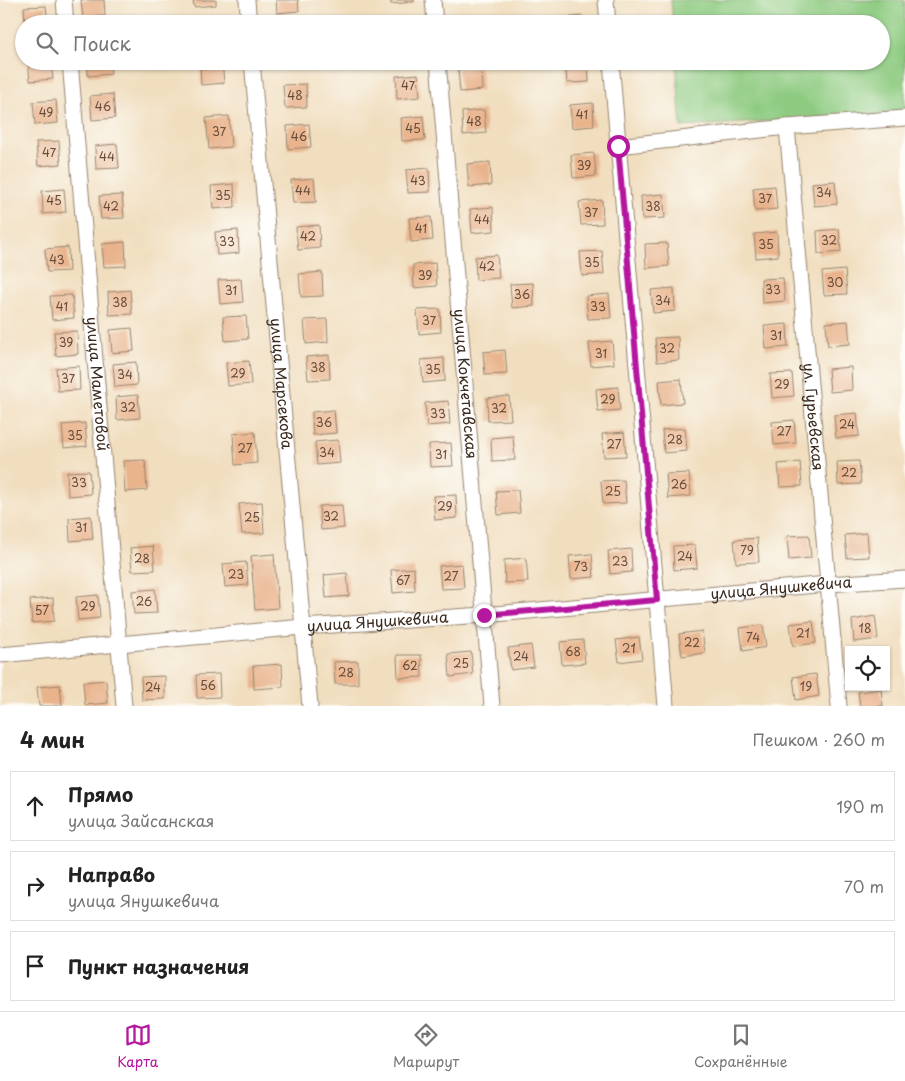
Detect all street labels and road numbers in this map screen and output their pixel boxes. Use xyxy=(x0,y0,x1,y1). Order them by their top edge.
street label: улица Кокчетавская xyxy=(449,308,484,460)
street label: улица Маметовой xyxy=(81,316,116,452)
street label: улица Марсекова xyxy=(265,317,300,451)
street label: ул. Гурьевская xyxy=(798,362,831,472)
street label: улица Янушкевича xyxy=(709,569,853,605)
street label: улица Янушкевича xyxy=(306,604,449,637)

